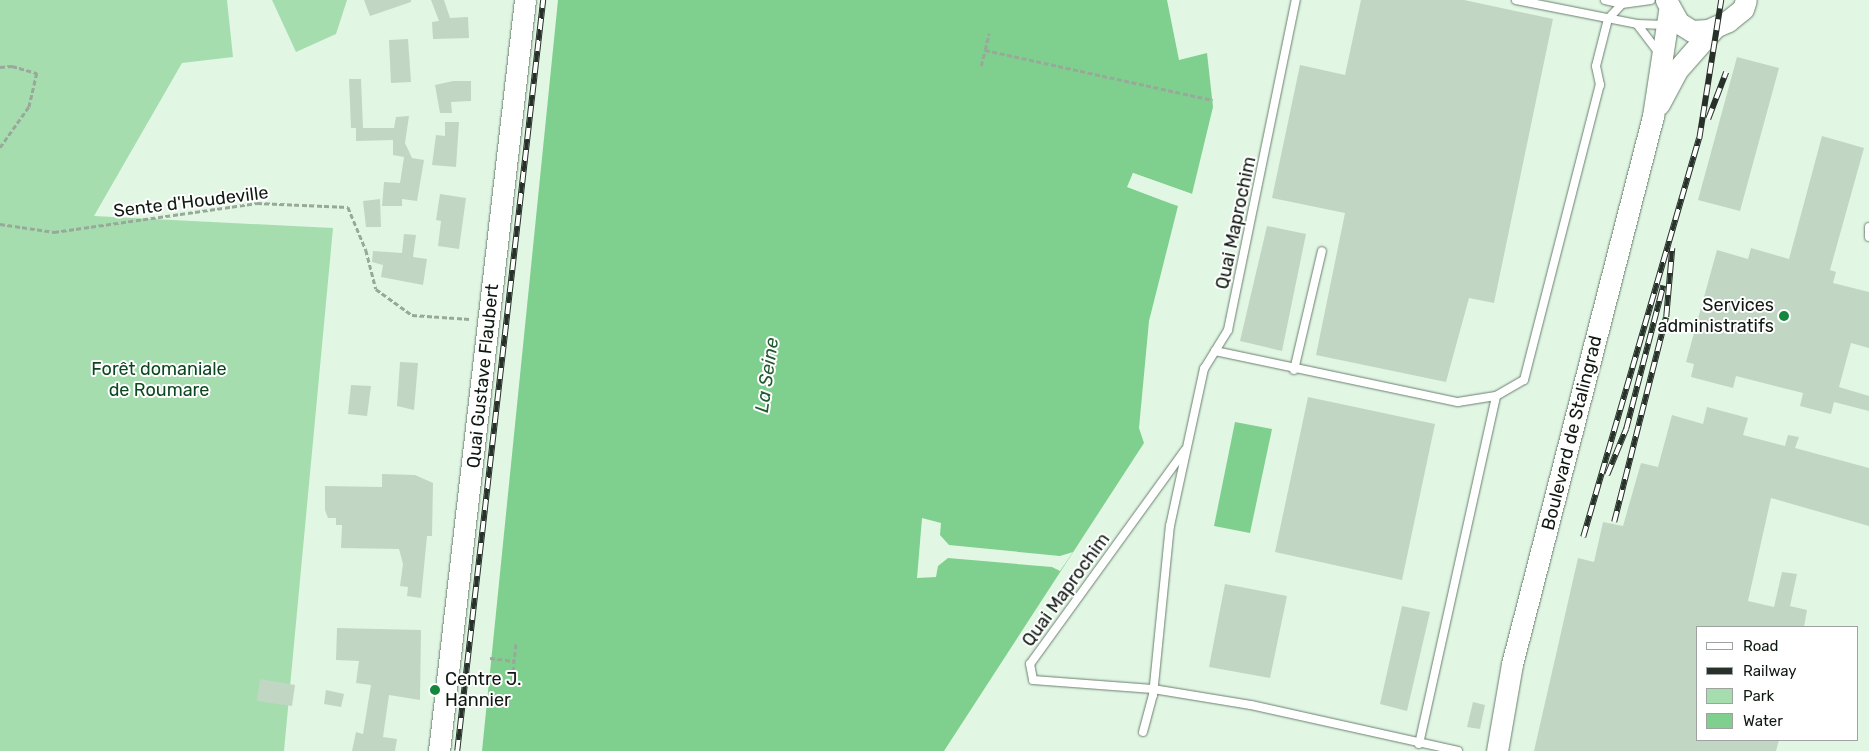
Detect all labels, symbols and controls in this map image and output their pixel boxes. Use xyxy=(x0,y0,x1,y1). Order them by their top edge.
street label: Quai Maprochim xyxy=(1211,155,1261,291)
street label: Sente d'Houdeville xyxy=(112,182,270,222)
street label: Quai Gustave Flaubert xyxy=(463,283,503,469)
place label: Services administratifs xyxy=(1657,295,1774,338)
marker: Services administratifs xyxy=(1778,310,1790,322)
street label: Boulevard de Stalingrad xyxy=(1537,333,1607,533)
water label: La Seine xyxy=(750,336,784,414)
park label: Forêt domaniale de Roumare xyxy=(91,359,227,402)
street label: Quai Maprochim xyxy=(1018,529,1114,651)
legend xyxy=(1696,626,1859,741)
text: Road xyxy=(1743,637,1779,655)
text: Railway xyxy=(1743,662,1797,680)
place label: Centre J. Hannier xyxy=(445,669,522,712)
marker: Centre J. Hannier xyxy=(429,684,441,696)
text: Park xyxy=(1743,687,1774,705)
text: Water xyxy=(1743,712,1783,730)

